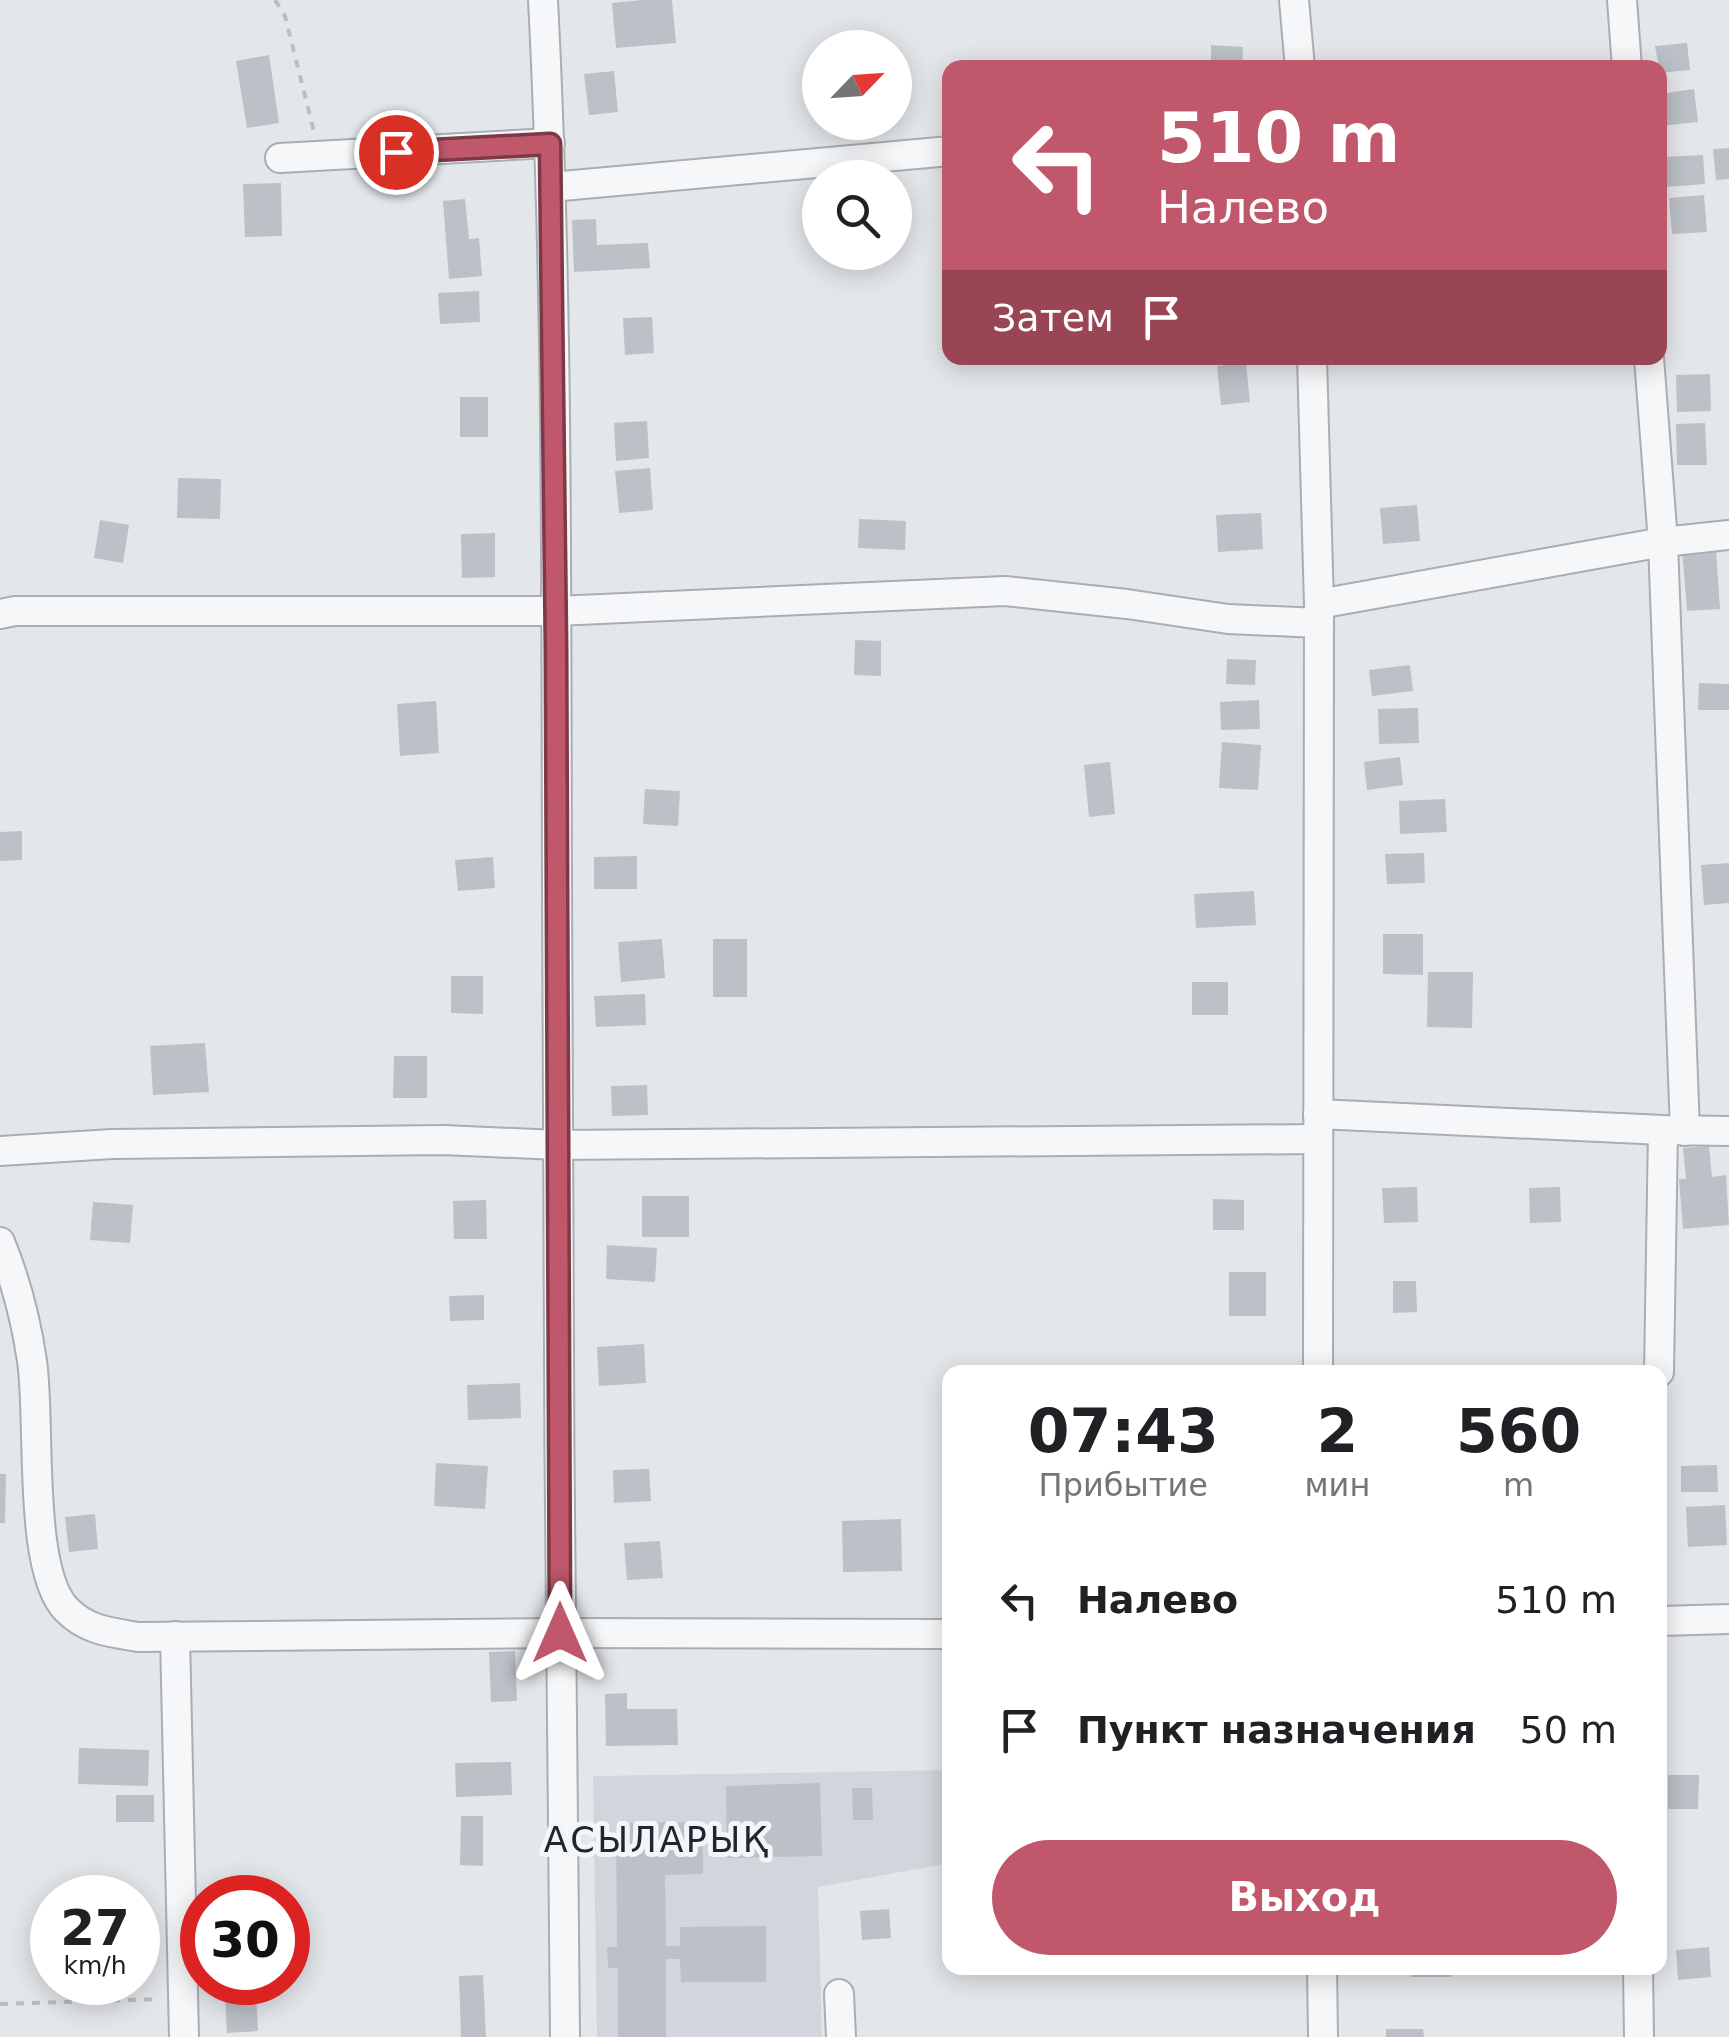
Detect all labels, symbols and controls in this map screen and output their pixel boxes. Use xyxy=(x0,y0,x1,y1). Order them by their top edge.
north arrow xyxy=(802,30,912,140)
map controls xyxy=(802,30,912,270)
text: 510 m xyxy=(1157,97,1400,179)
icon: left xyxy=(992,100,1122,230)
pin xyxy=(354,110,439,195)
icon: arrive xyxy=(369,125,424,180)
button: search xyxy=(802,160,912,270)
text: Налево xyxy=(1157,181,1329,234)
icon: arrive xyxy=(1134,290,1189,345)
text: Затем xyxy=(992,296,1114,340)
text: 07:43 xyxy=(1028,1396,1219,1466)
text: 2 xyxy=(1316,1396,1358,1466)
text: 560 xyxy=(1456,1396,1581,1466)
text: Прибытие xyxy=(1039,1466,1208,1504)
text: мин xyxy=(1304,1466,1370,1504)
text: m xyxy=(1503,1466,1534,1504)
icon: left xyxy=(992,1573,1047,1628)
text: Налево xyxy=(1077,1578,1238,1622)
text: 510 m xyxy=(1495,1578,1617,1622)
position arrow xyxy=(508,1581,612,1685)
icon: arrive xyxy=(992,1703,1047,1758)
text: Пункт назначения xyxy=(1077,1708,1476,1752)
text: 50 m xyxy=(1520,1708,1617,1752)
district label: АСЫЛАРЫҚ xyxy=(544,1820,770,1860)
button: Выход xyxy=(992,1840,1617,1955)
speed limit sign: 30 xyxy=(180,1875,310,2005)
text: 27 xyxy=(60,1899,130,1957)
text: km/h xyxy=(63,1951,127,1980)

